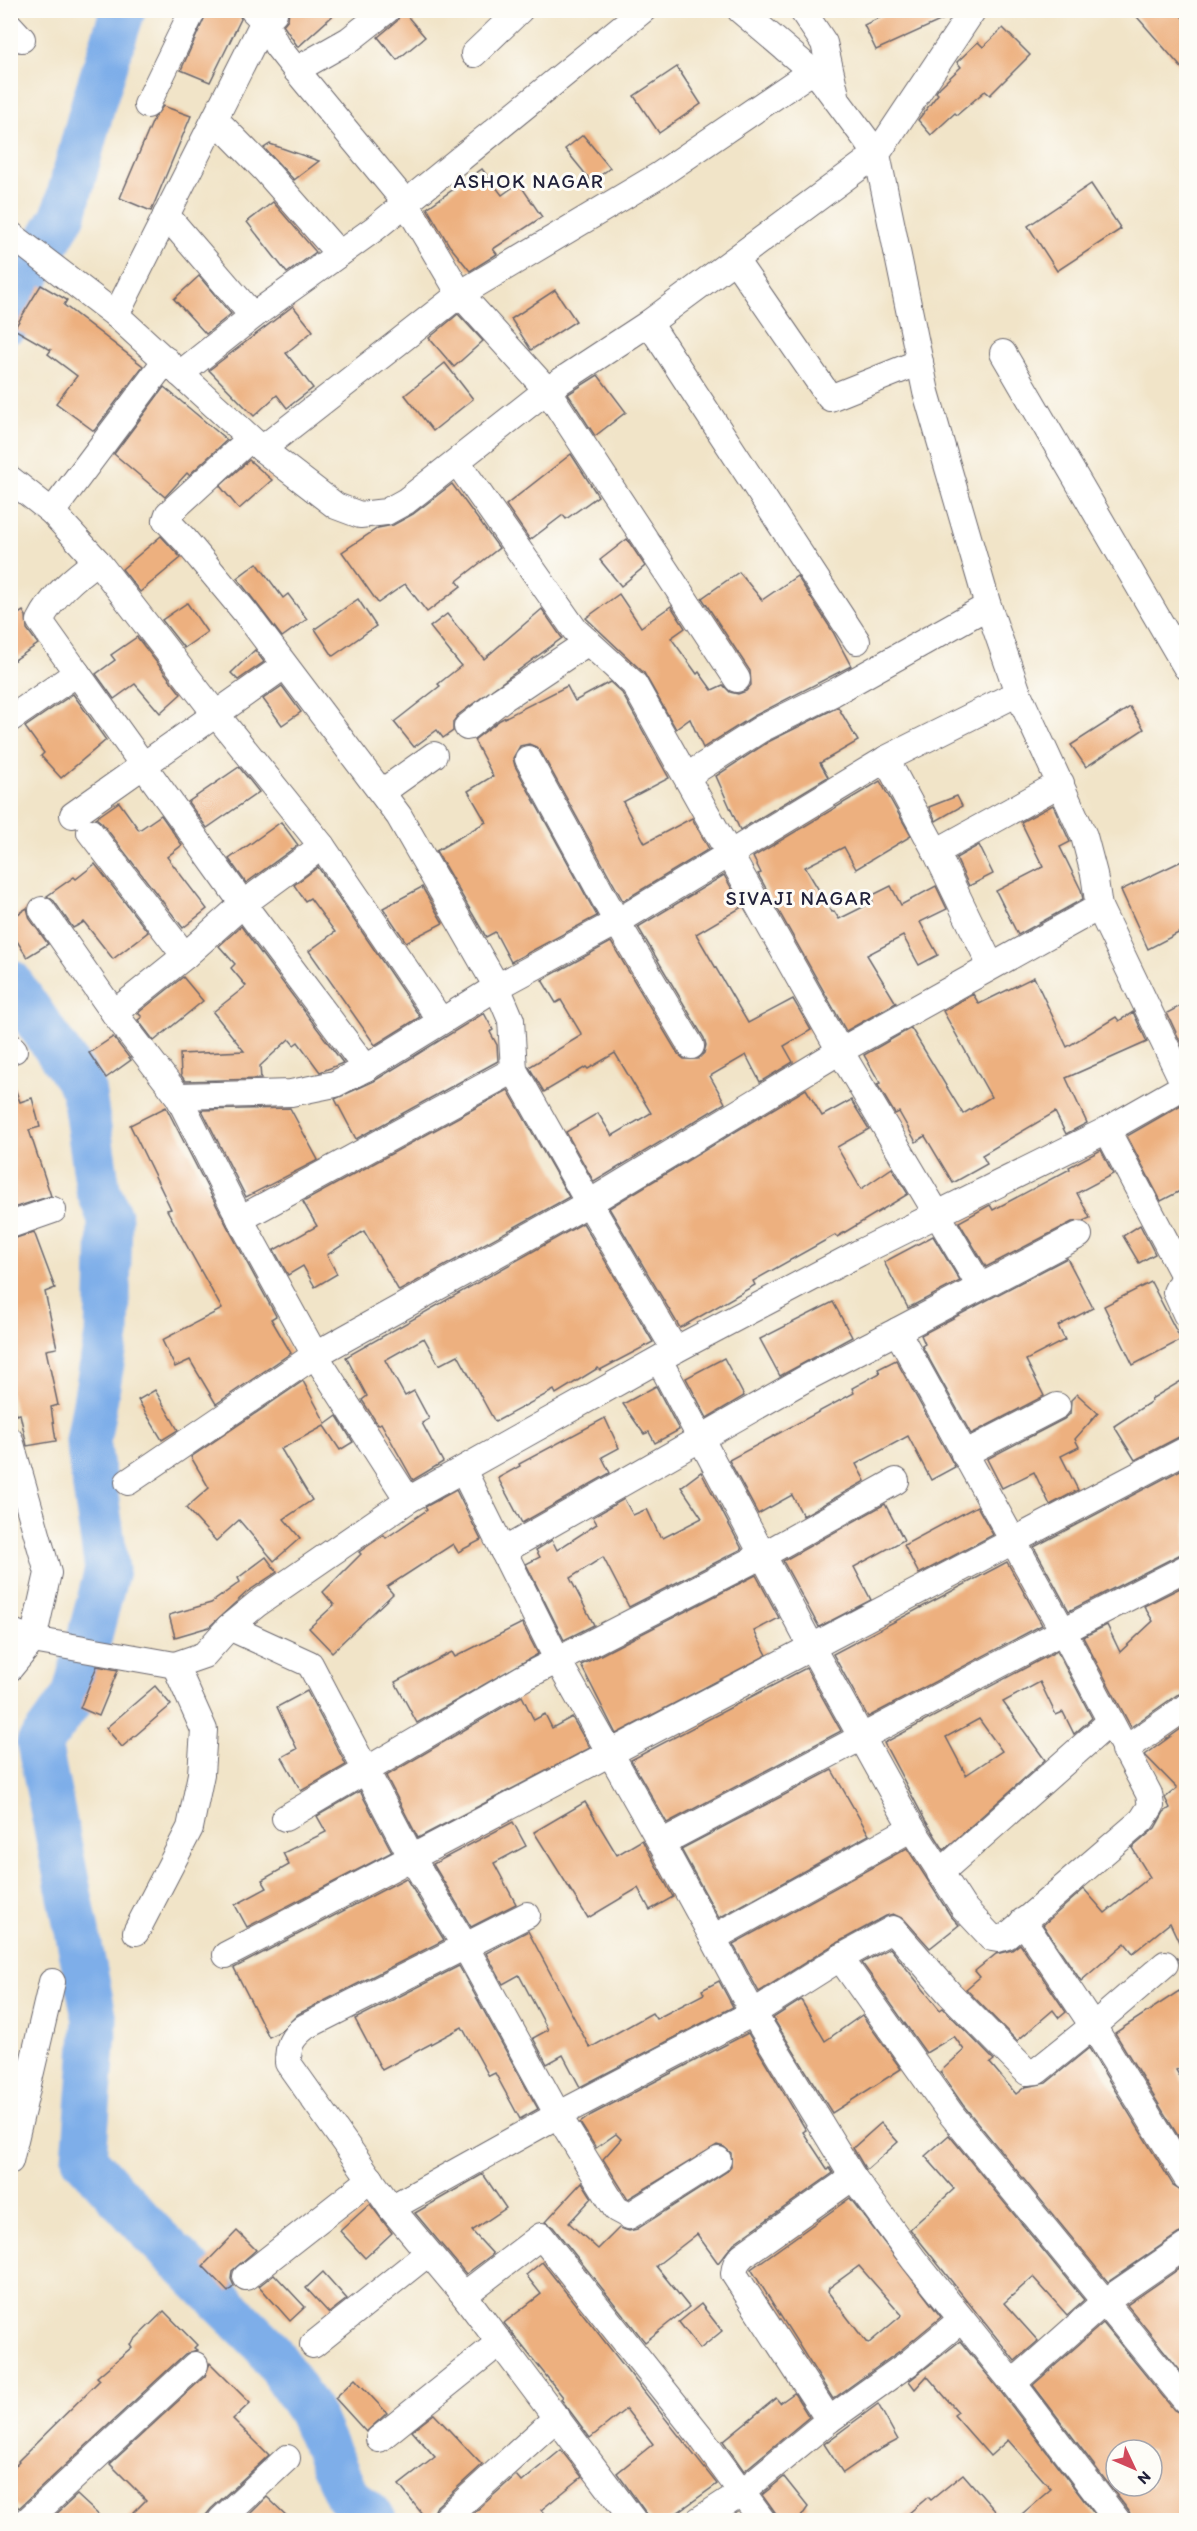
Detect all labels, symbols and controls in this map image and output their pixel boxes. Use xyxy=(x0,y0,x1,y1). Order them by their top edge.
district label: ASHOK NAGAR xyxy=(454,169,604,193)
district label: SIVAJI NAGAR xyxy=(725,886,873,910)
north arrow xyxy=(1104,2438,1164,2498)
text: N xyxy=(1134,2468,1155,2489)

